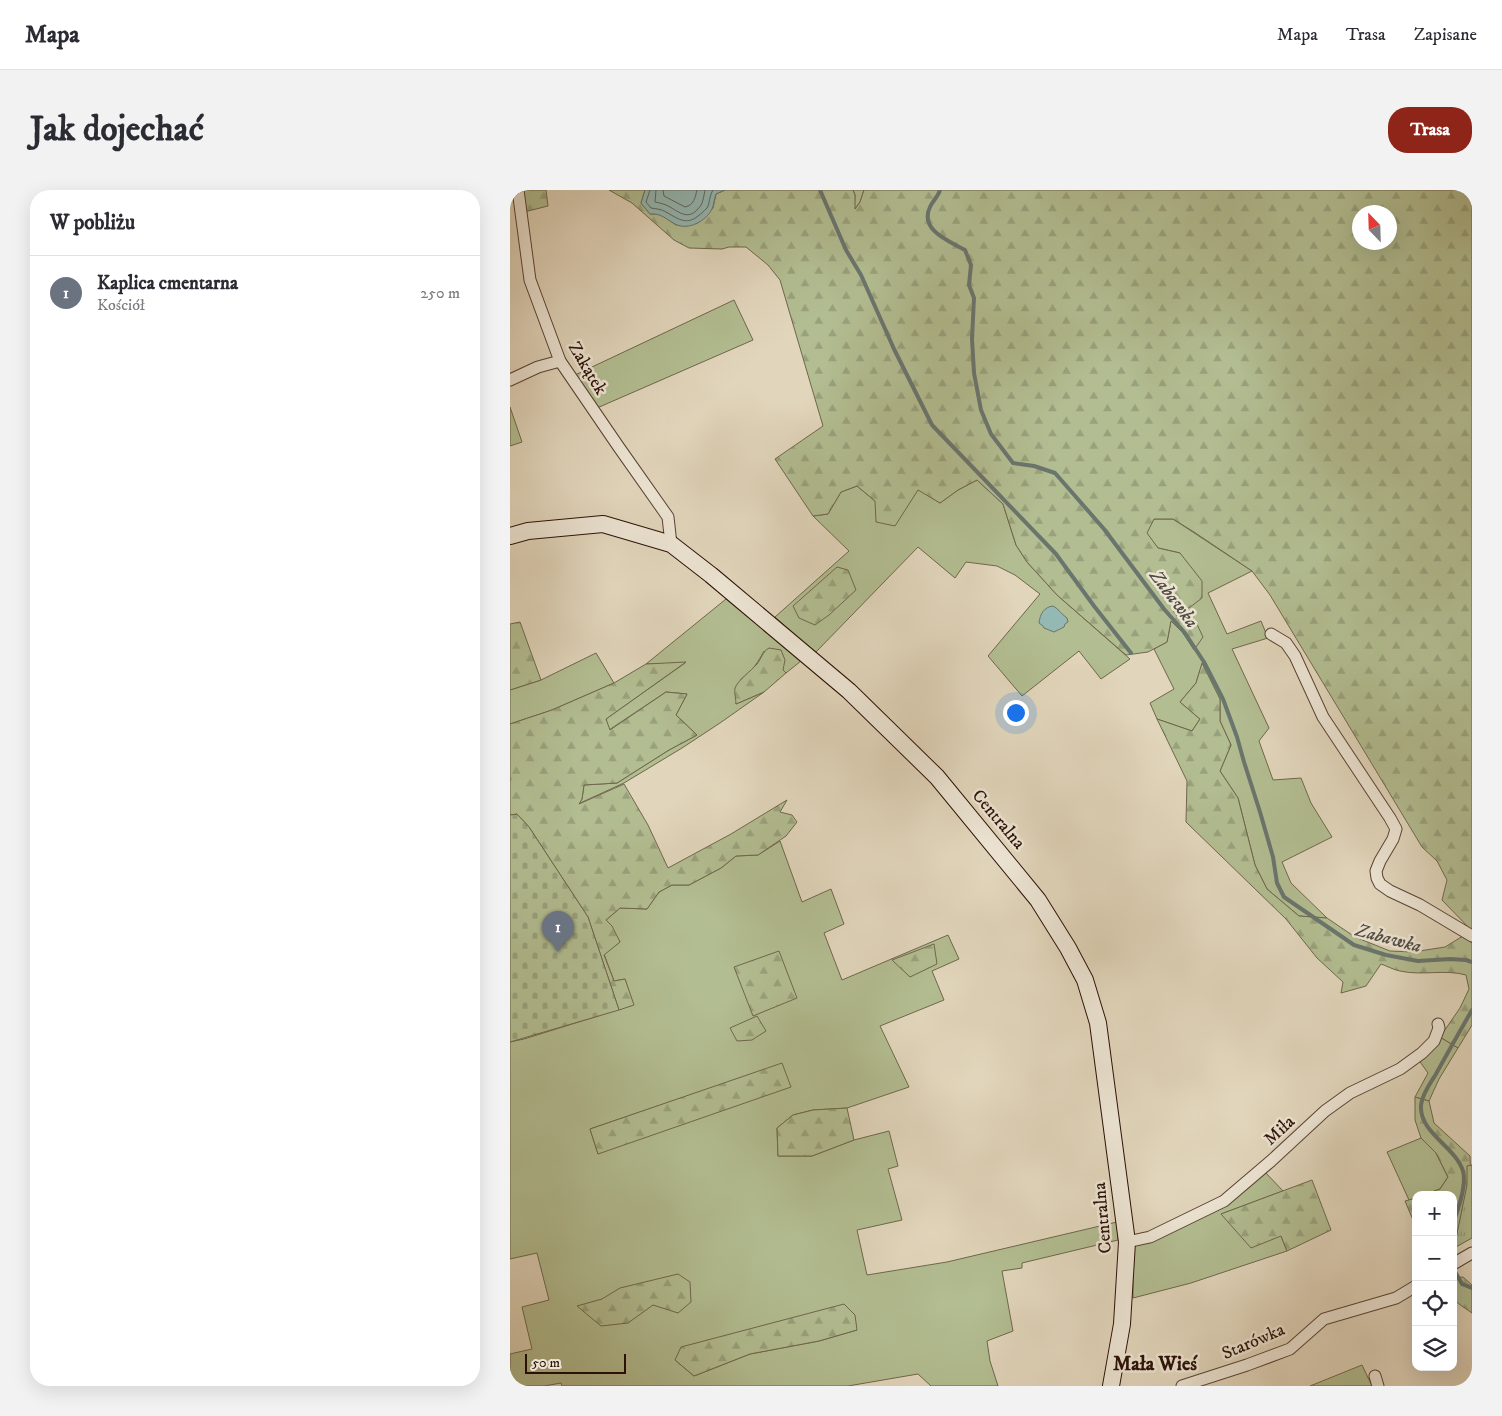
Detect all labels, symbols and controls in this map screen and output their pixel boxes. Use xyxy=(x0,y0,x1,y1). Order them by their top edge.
text: Mapa xyxy=(25,20,79,50)
text: Mapa xyxy=(1277,24,1318,46)
text: Trasa xyxy=(1346,24,1386,46)
text: Zapisane xyxy=(1414,24,1477,46)
button: Trasa xyxy=(1388,107,1472,153)
text: Jak dojechać xyxy=(30,108,204,152)
north arrow xyxy=(1352,205,1397,250)
text: W pobliżu xyxy=(50,210,135,236)
text: Kaplica cmentarna xyxy=(97,272,238,295)
text: 1 xyxy=(63,283,69,303)
text: 250 m xyxy=(420,283,460,303)
text: Kościół xyxy=(97,295,145,315)
street label: Zakątek xyxy=(563,338,612,399)
water label: Zabawka xyxy=(1144,564,1203,633)
your location xyxy=(1003,700,1029,726)
street label: Centralna xyxy=(967,785,1030,854)
pin: 1 xyxy=(542,911,574,952)
water label: Zabawka xyxy=(1352,918,1424,958)
street label: Miła xyxy=(1260,1111,1300,1150)
street label: Centralna xyxy=(1089,1181,1117,1254)
map controls xyxy=(1412,1191,1457,1371)
button: + xyxy=(1412,1191,1457,1236)
button: − xyxy=(1412,1236,1457,1281)
button: locate xyxy=(1412,1281,1457,1326)
street label: Starówka xyxy=(1219,1319,1288,1365)
button: layers xyxy=(1412,1326,1457,1371)
scale bar xyxy=(525,1351,626,1374)
district label: Mała Wieś xyxy=(1113,1352,1198,1377)
text: 50 m xyxy=(532,1354,560,1372)

